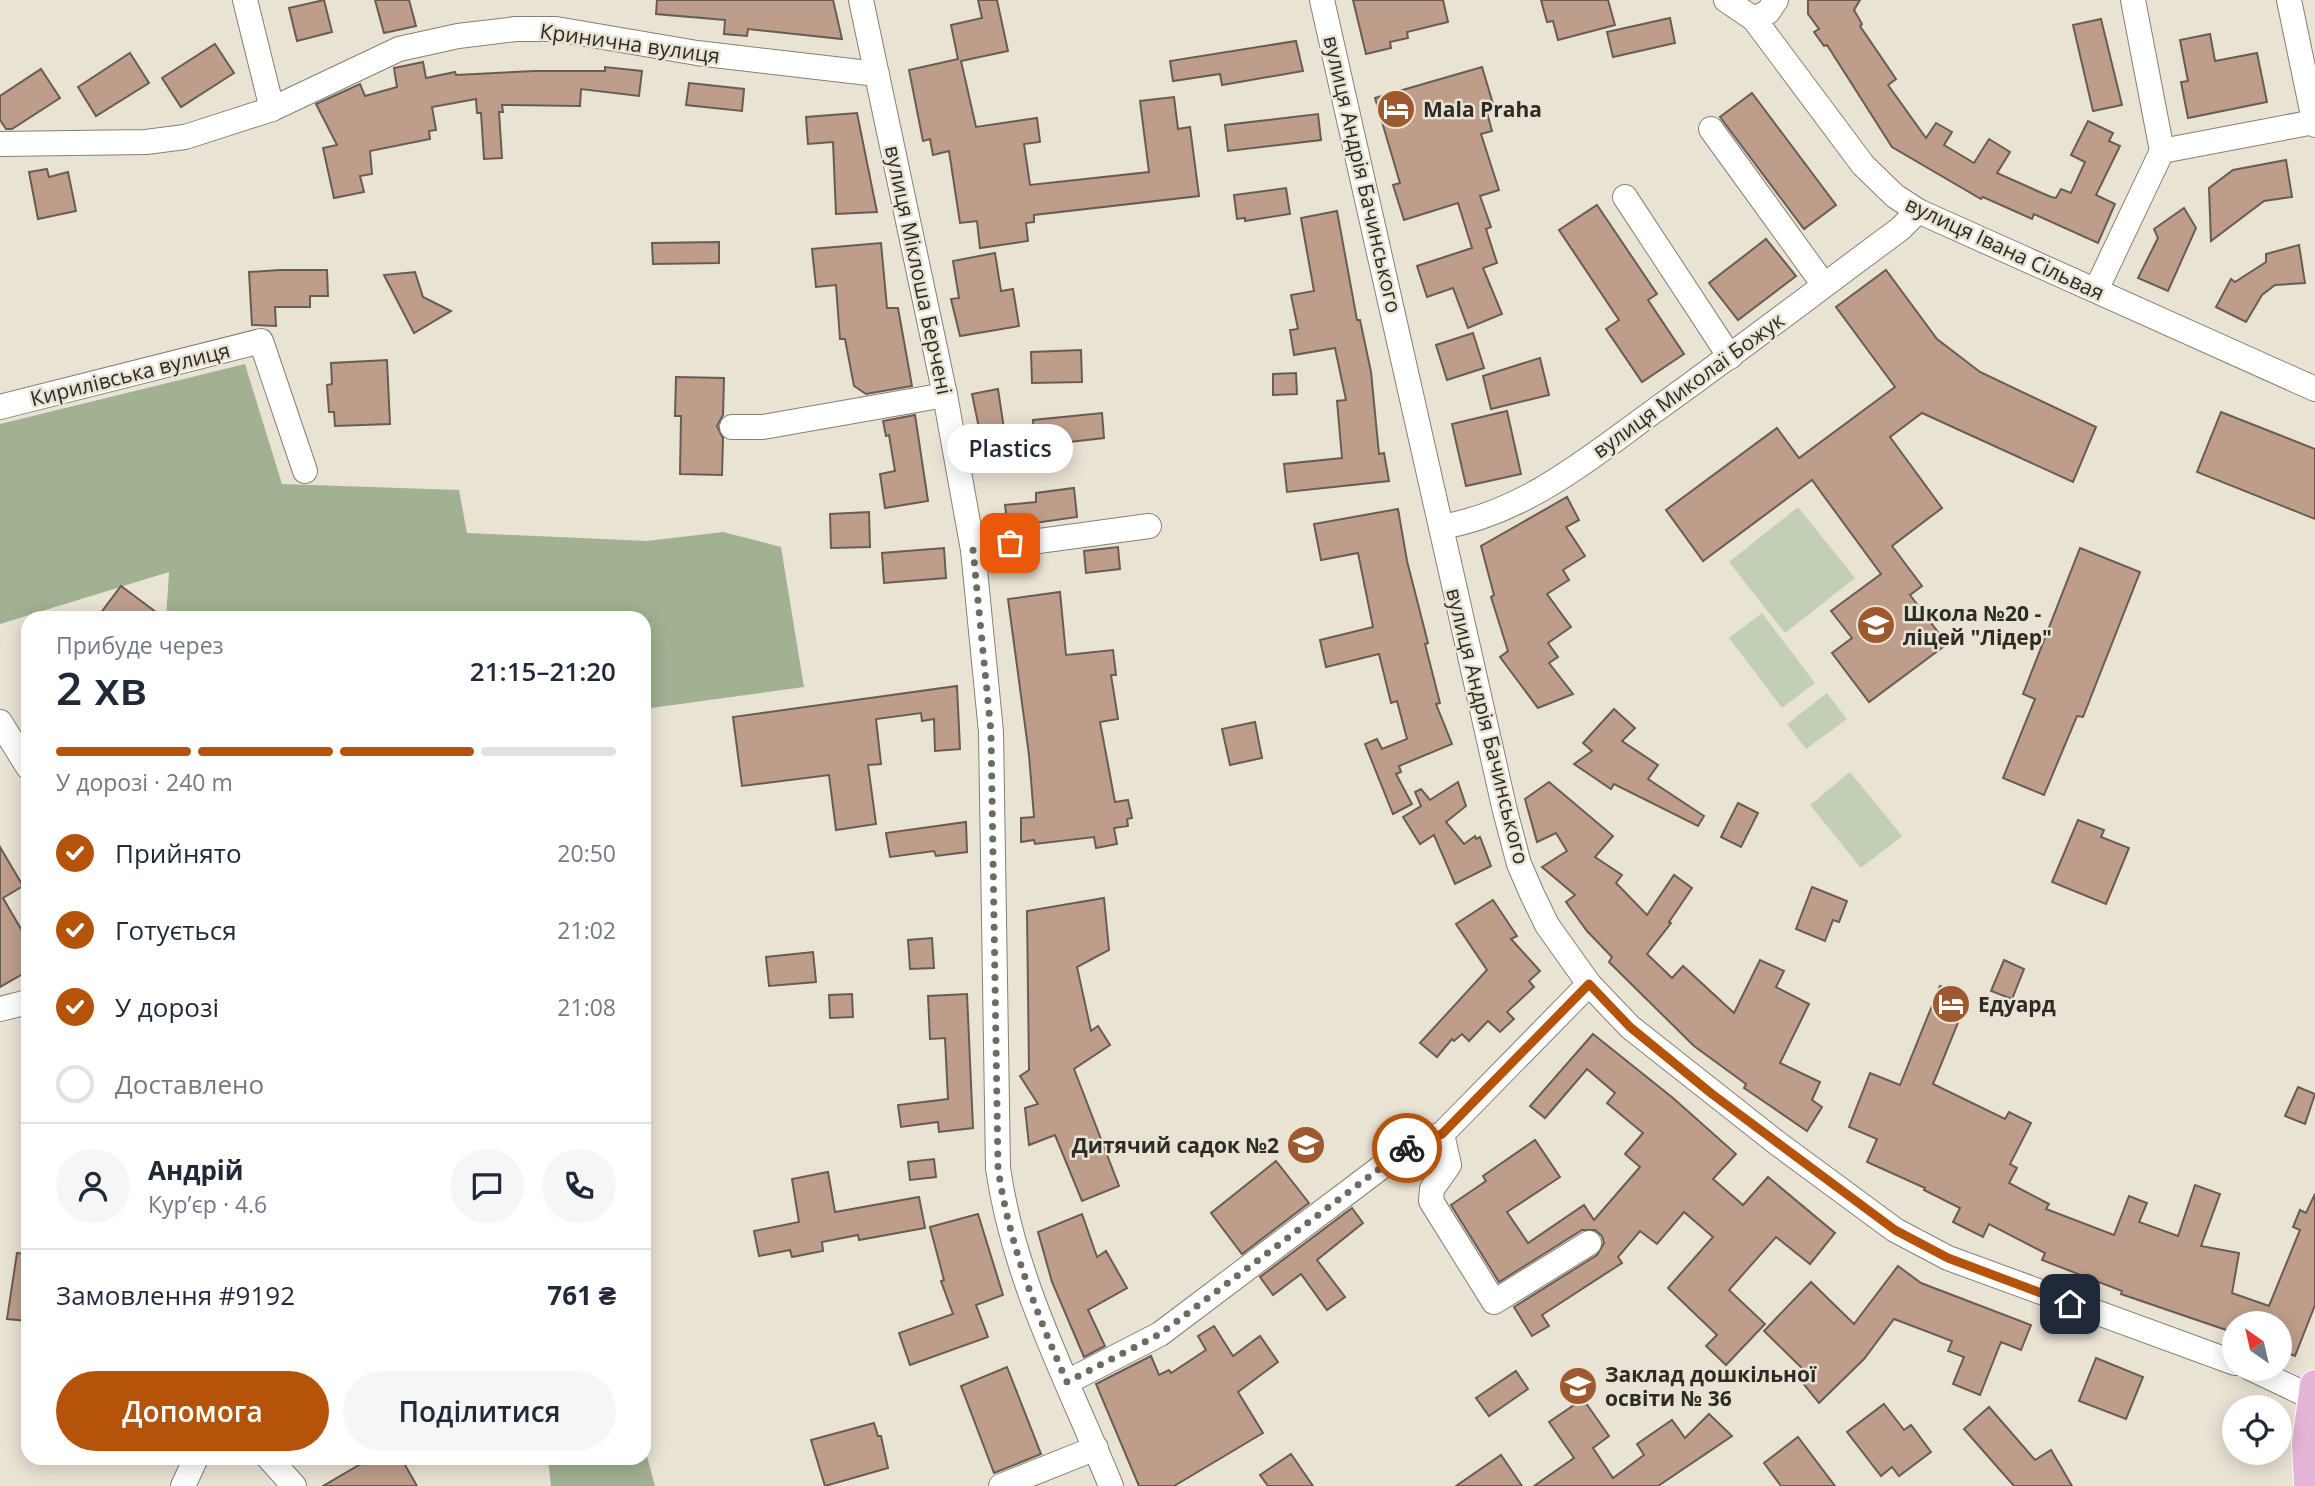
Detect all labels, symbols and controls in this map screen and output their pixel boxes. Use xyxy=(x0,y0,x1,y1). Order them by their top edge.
street label: Кринична вулиця xyxy=(538,17,722,69)
street label: вулиця Андрія Бачинського xyxy=(1317,33,1409,315)
hotel icon: Mala Praha xyxy=(1375,88,1417,130)
place label: Mala Praha xyxy=(1423,95,1542,123)
street label: вулиця Міклоша Берчені xyxy=(879,143,959,397)
street label: вулиця Івана Сільвая xyxy=(1901,190,2109,306)
street label: вулиця Миколаї Божук xyxy=(1586,306,1790,464)
street label: Кирилівська вулиця xyxy=(27,336,233,412)
callout: Plastics xyxy=(947,424,1073,473)
text: Plastics xyxy=(968,432,1052,464)
pin xyxy=(980,513,1040,573)
icon: bag xyxy=(991,524,1029,562)
street label: вулиця Андрія Бачинського xyxy=(1440,585,1536,867)
place label: Школа №20 - ліцей "Лідер" xyxy=(1903,599,2052,651)
school or university icon: Школа №20 - ліцей "Лідер" xyxy=(1855,604,1897,646)
text: Прибуде через xyxy=(56,629,224,661)
text: 21:15–21:20 xyxy=(470,653,616,689)
text: 2 хв xyxy=(56,656,147,718)
text: У дорозі · 240 m xyxy=(56,766,233,798)
icon: check xyxy=(56,834,94,872)
text: Прийнято xyxy=(115,835,242,871)
text: 20:50 xyxy=(557,837,616,869)
icon: check xyxy=(56,911,94,949)
text: Готується xyxy=(115,912,237,948)
text: 21:02 xyxy=(557,914,616,946)
hotel icon: Едуард xyxy=(1930,983,1972,1025)
icon: check xyxy=(56,988,94,1026)
text: У дорозі xyxy=(115,989,219,1025)
place label: Едуард xyxy=(1978,990,2056,1018)
text: 21:08 xyxy=(557,991,616,1023)
text: Доставлено xyxy=(115,1066,264,1102)
courier xyxy=(1372,1113,1442,1183)
school or university icon: Дитячий садок №2 xyxy=(1285,1124,1327,1166)
icon: bike xyxy=(1388,1129,1426,1167)
place label: Дитячий садок №2 xyxy=(1072,1131,1279,1159)
button: person xyxy=(56,1149,130,1223)
button: chat xyxy=(450,1149,524,1223)
button: phone xyxy=(542,1149,616,1223)
text: Андрій xyxy=(148,1152,244,1188)
text: Кур’єр · 4.6 xyxy=(148,1188,267,1220)
pin xyxy=(2040,1274,2100,1334)
text: Замовлення #9192 xyxy=(56,1277,295,1313)
text: 761 ₴ xyxy=(547,1277,616,1313)
icon: home xyxy=(2051,1285,2089,1323)
north arrow xyxy=(2222,1311,2292,1381)
map controls xyxy=(2222,1311,2292,1465)
place label: Заклад дошкільної освіти № 36 xyxy=(1605,1360,1817,1412)
school or university icon: Заклад дошкільної освіти № 36 xyxy=(1557,1365,1599,1407)
button: Допомога xyxy=(56,1371,329,1451)
button: Поділитися xyxy=(343,1371,616,1451)
button: locate xyxy=(2222,1395,2292,1465)

